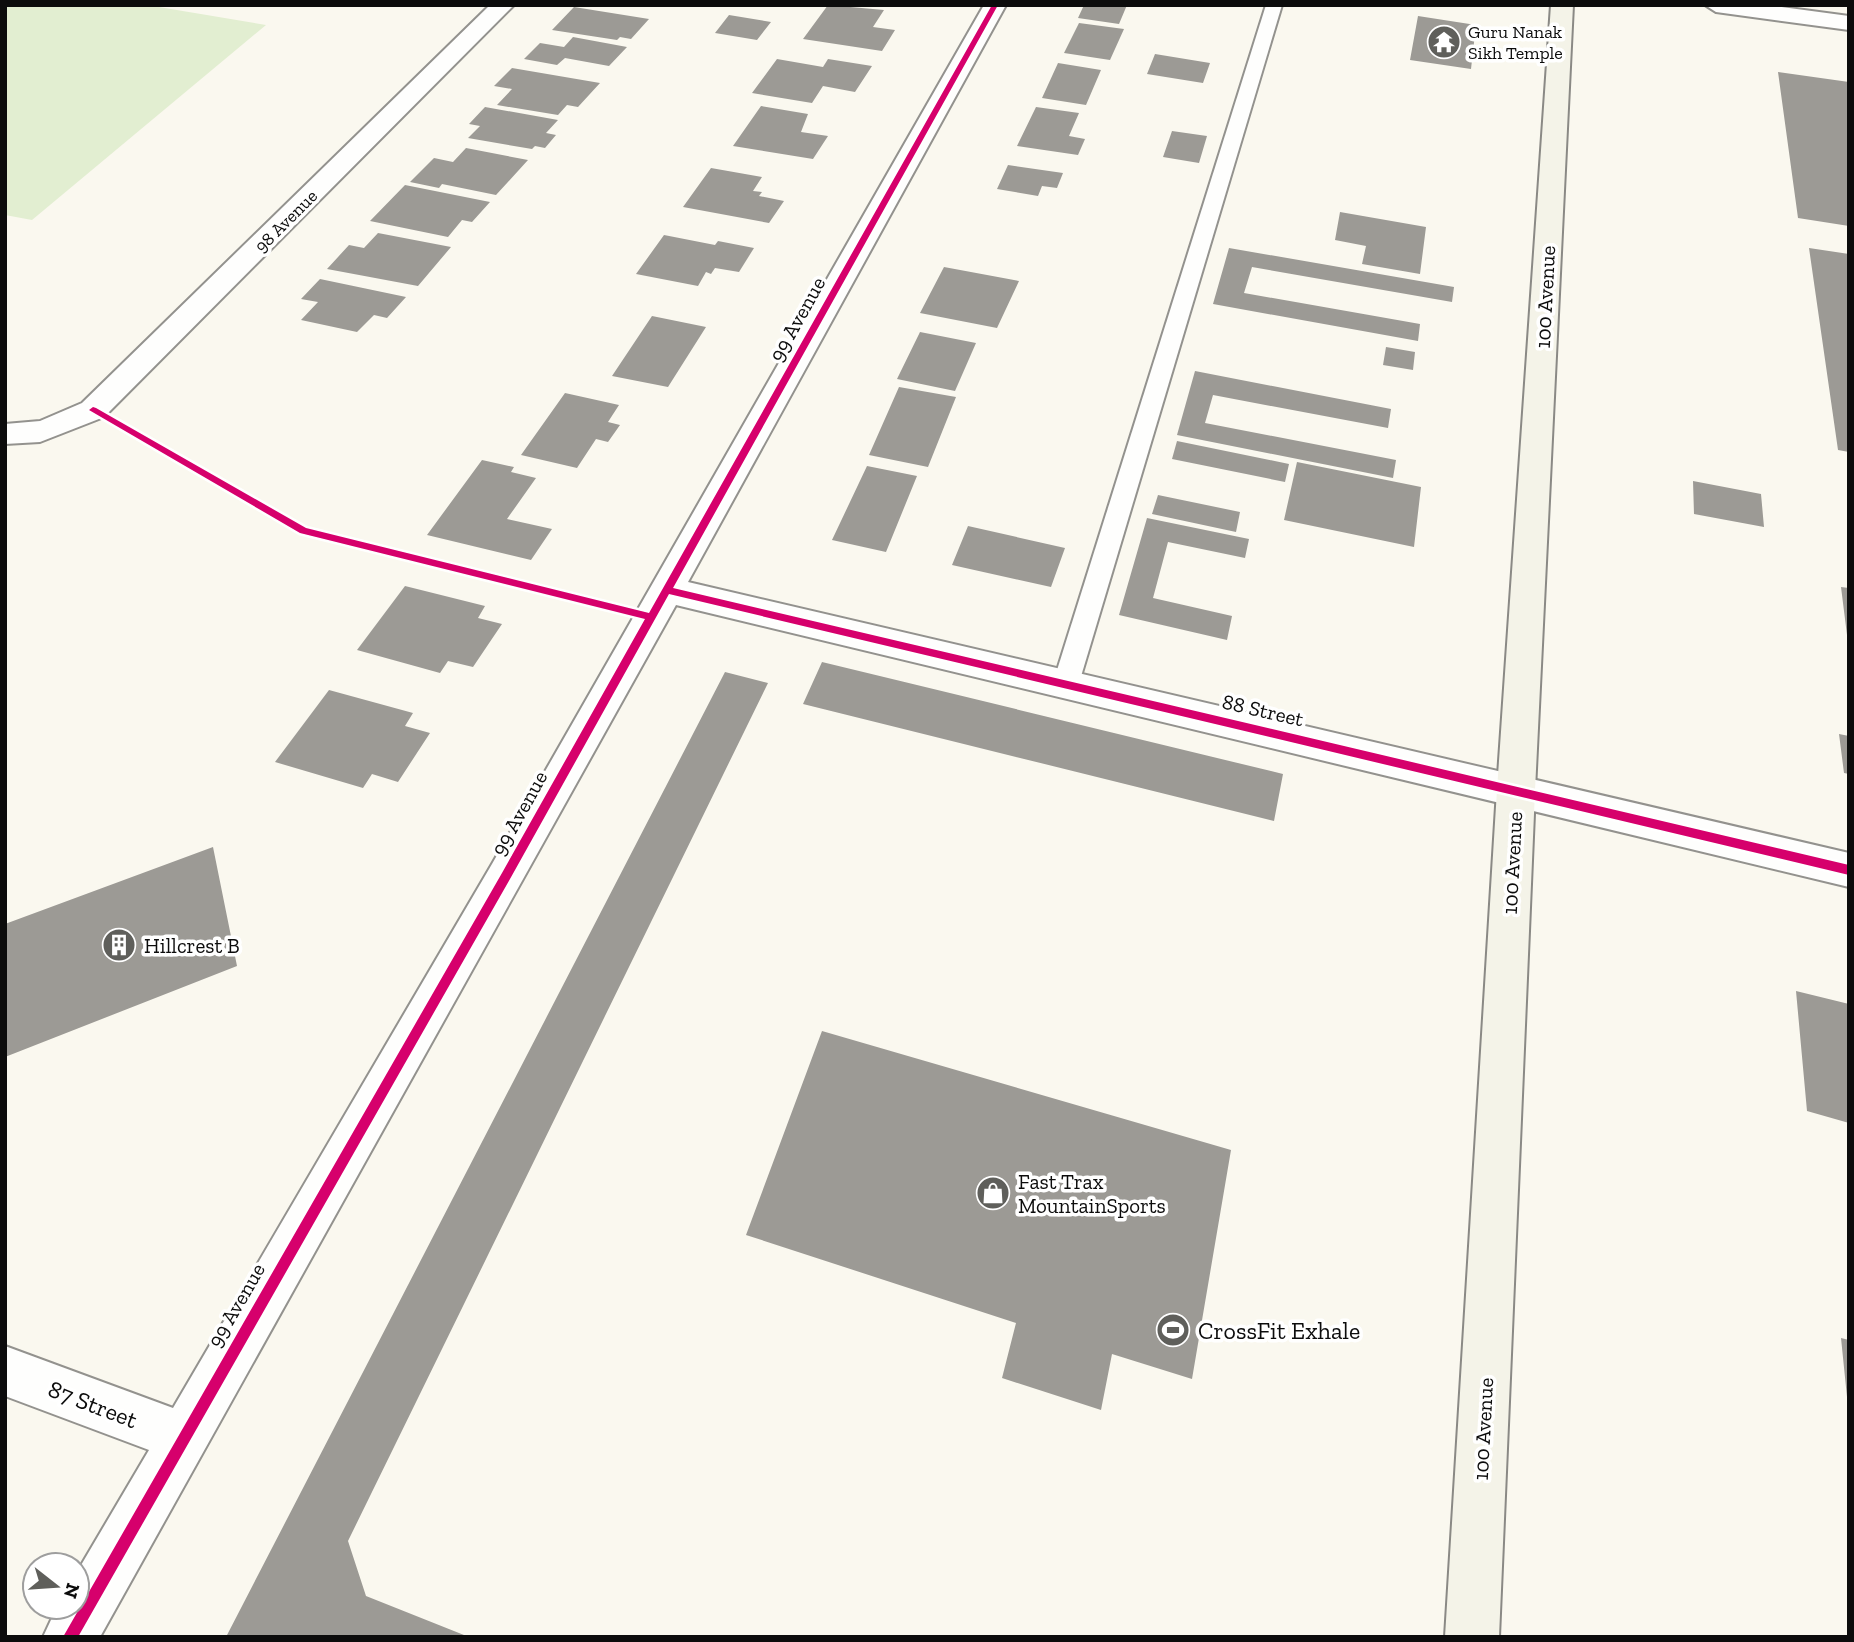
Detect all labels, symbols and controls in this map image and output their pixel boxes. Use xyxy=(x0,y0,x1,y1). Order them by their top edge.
place label: Guru Nanak Sikh Temple xyxy=(1468,21,1563,64)
temple icon: Guru Nanak Sikh Temple xyxy=(1425,23,1463,61)
street label: 98 Avenue xyxy=(250,185,322,257)
street label: 100 Avenue xyxy=(1530,245,1560,349)
street label: 99 Avenue xyxy=(764,272,831,366)
street label: 88 Street xyxy=(1220,689,1306,732)
street label: 99 Avenue xyxy=(486,766,553,860)
street label: 100 Avenue xyxy=(1497,811,1527,915)
building icon: Hillcrest B xyxy=(100,926,138,964)
place label: Hillcrest B xyxy=(144,933,240,958)
place label: Fast Trax MountainSports xyxy=(1018,1169,1166,1218)
shop icon: Fast Trax MountainSports xyxy=(974,1174,1012,1212)
street label: 99 Avenue xyxy=(202,1258,270,1352)
sports icon: CrossFit Exhale xyxy=(1154,1311,1192,1349)
place label: CrossFit Exhale xyxy=(1198,1316,1360,1345)
street label: 87 Street xyxy=(44,1374,142,1434)
street label: 100 Avenue xyxy=(1468,1377,1498,1481)
north arrow xyxy=(21,1551,91,1621)
text: N xyxy=(59,1581,85,1601)

